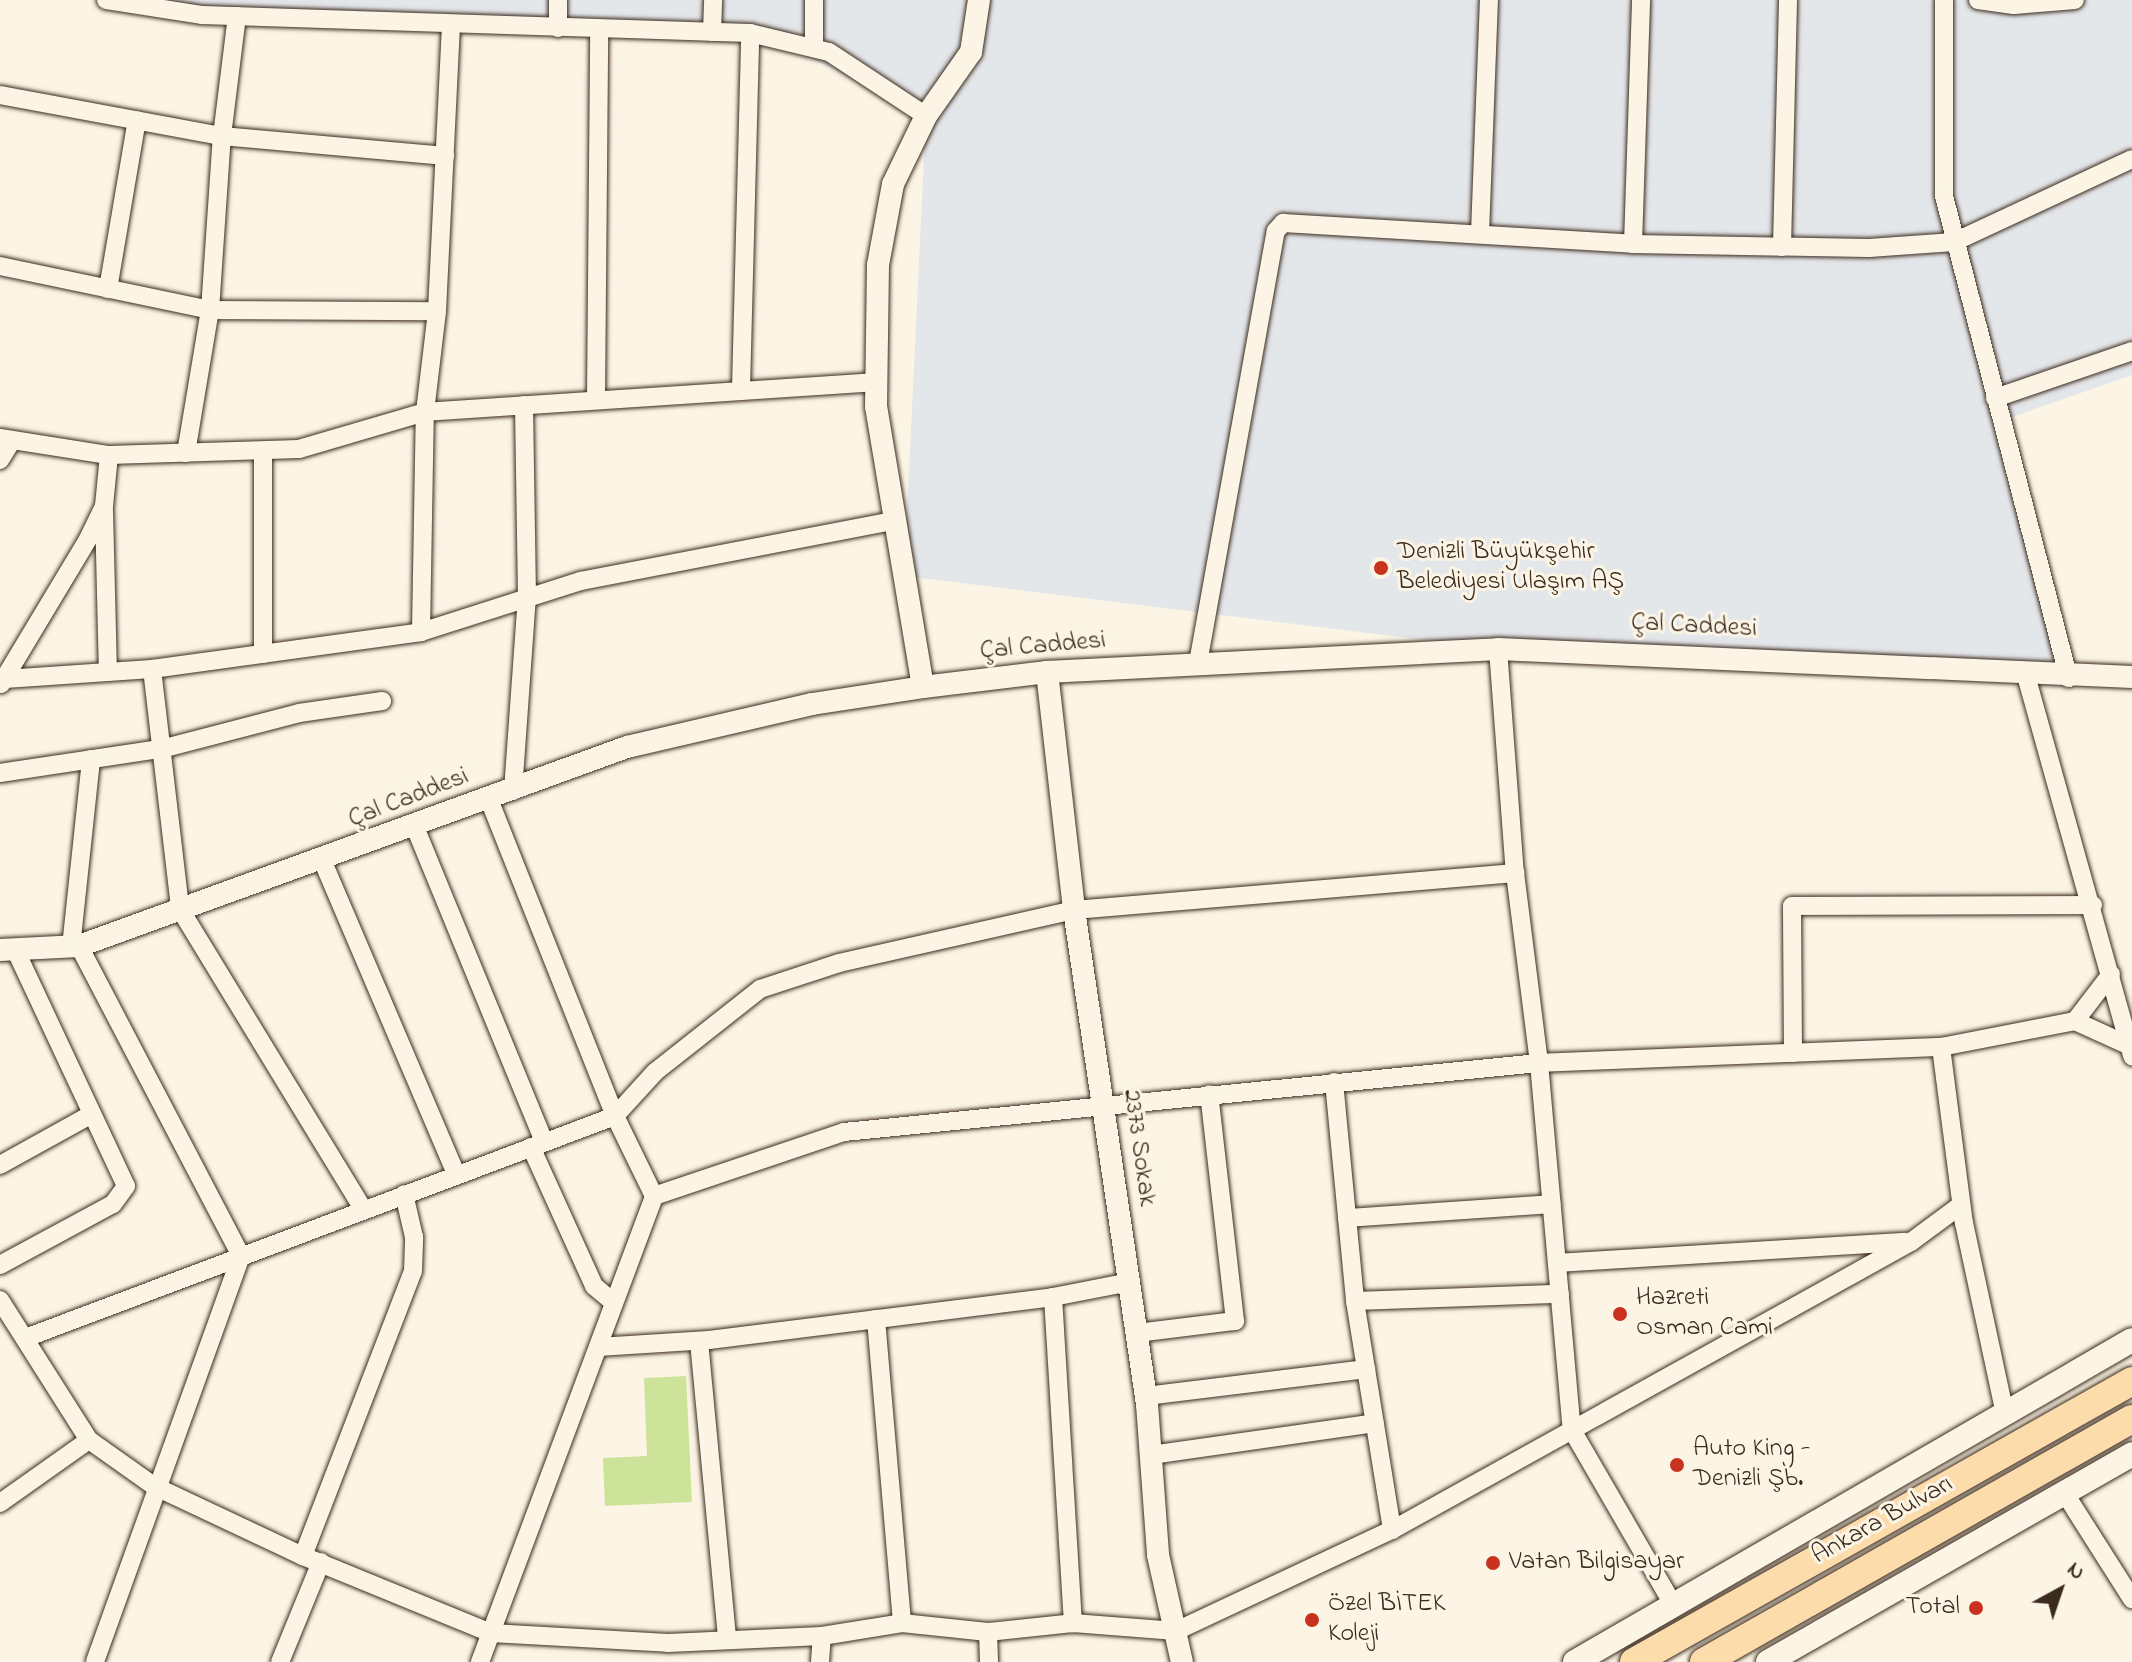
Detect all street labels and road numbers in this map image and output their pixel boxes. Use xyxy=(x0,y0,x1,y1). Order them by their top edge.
street label: Çal Caddesi xyxy=(1630,608,1758,646)
street label: Çal Caddesi xyxy=(979,626,1107,668)
street label: Çal Caddesi xyxy=(344,762,474,836)
street label: 2373 Sokak xyxy=(1114,1087,1162,1209)
street label: Ankara Bulvarı xyxy=(1807,1469,1959,1573)

